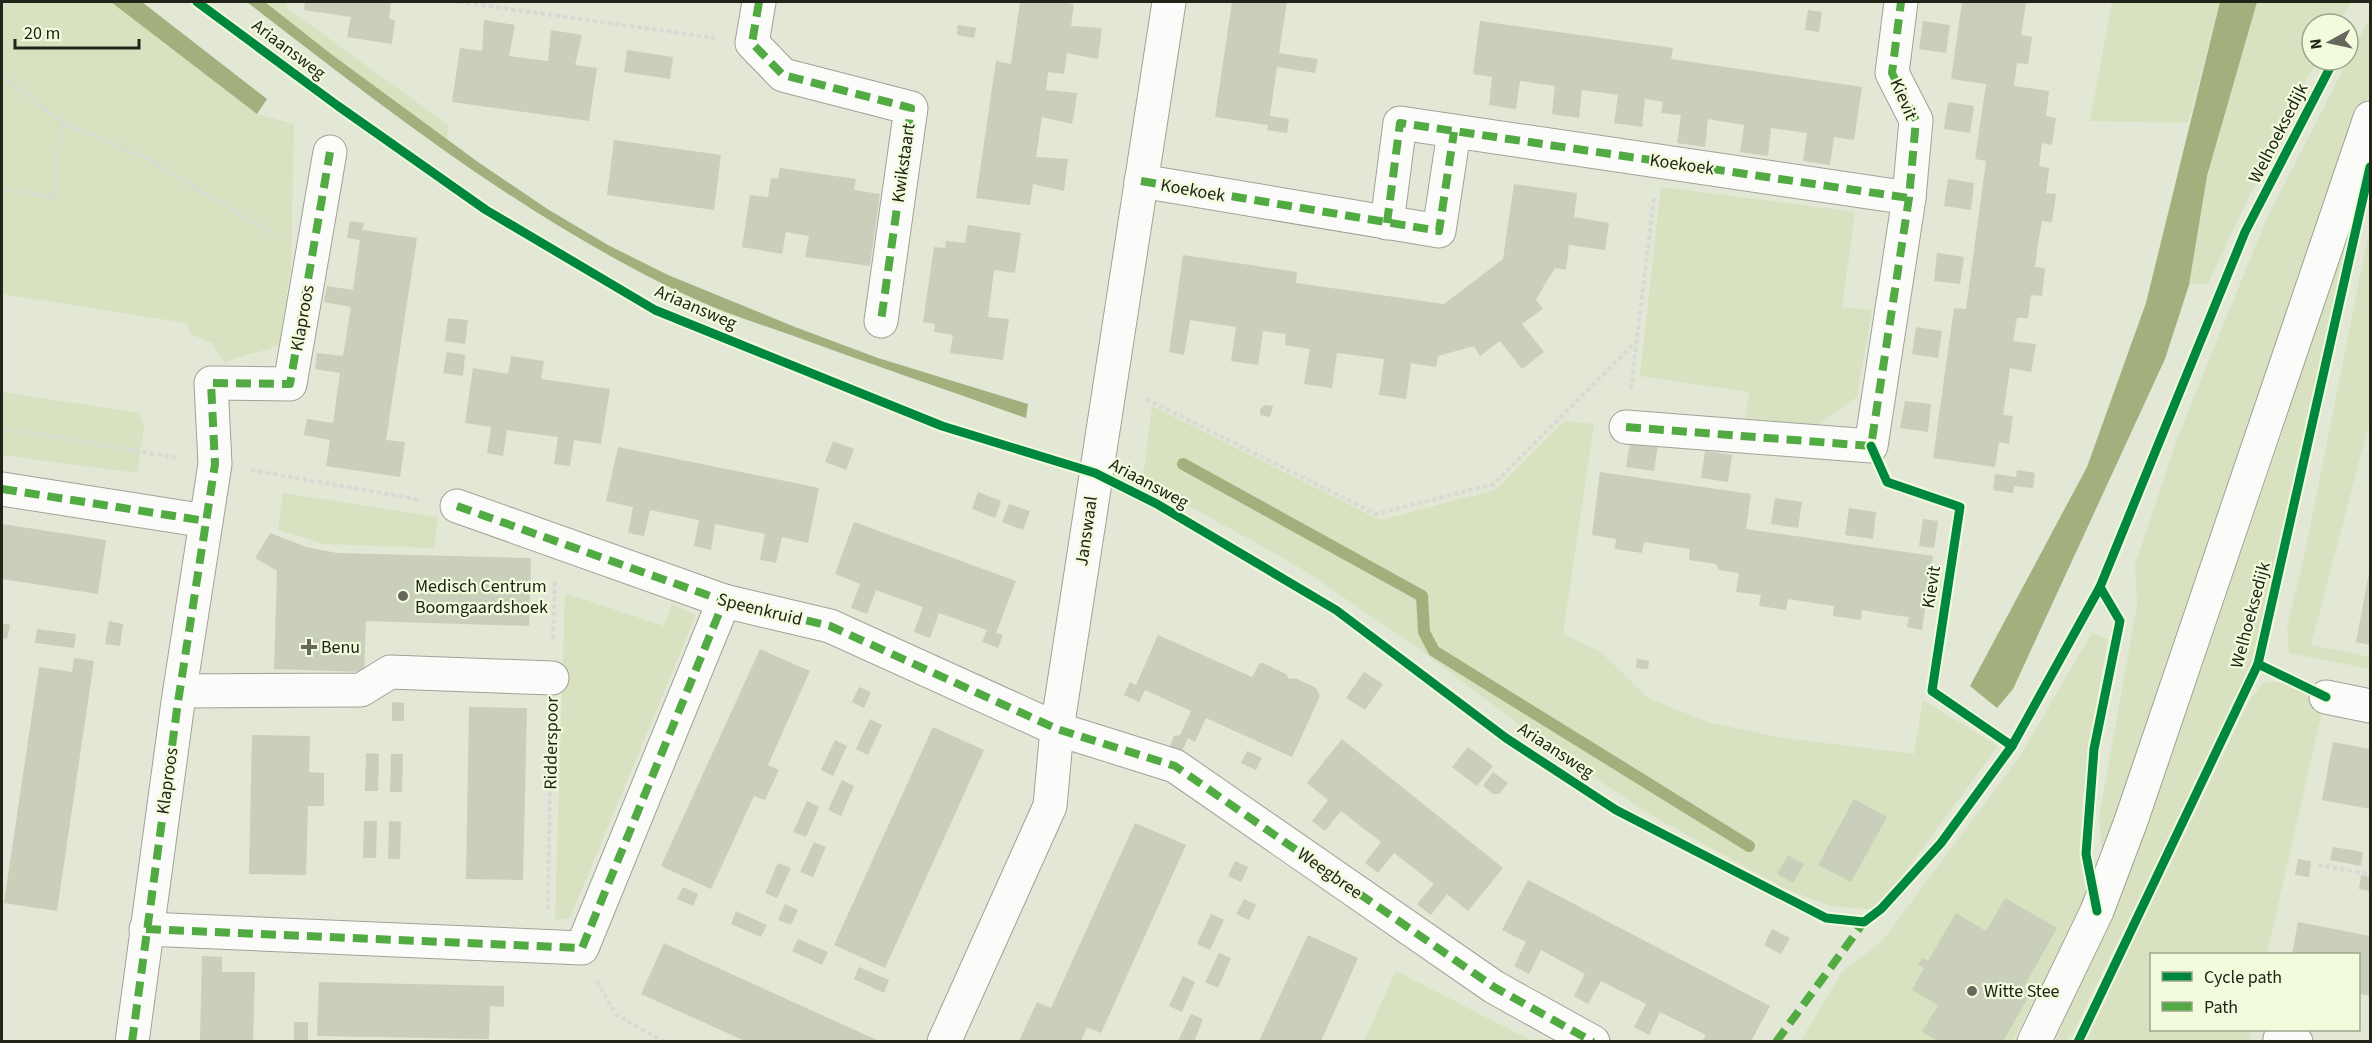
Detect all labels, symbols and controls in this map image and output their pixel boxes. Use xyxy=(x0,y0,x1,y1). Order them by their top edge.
scale bar xyxy=(15,12,140,50)
north arrow xyxy=(2300,12,2360,72)
street label: Ariaansweg xyxy=(247,13,331,85)
text: 20 m xyxy=(24,21,60,46)
text: N xyxy=(2305,37,2328,51)
street label: Kievit xyxy=(1884,75,1923,124)
street label: Welhoeksedijk xyxy=(2242,79,2314,188)
street label: Kwikstaart xyxy=(886,122,921,204)
street label: Koekoek xyxy=(1648,148,1716,181)
street label: Koekoek xyxy=(1159,173,1227,208)
street label: Ariaansweg xyxy=(651,279,741,336)
street label: Klaproos xyxy=(284,283,321,353)
street label: Ariaansweg xyxy=(1105,452,1193,515)
street label: Janswaal xyxy=(1069,494,1104,568)
street label: Welhoeksedijk xyxy=(2224,559,2277,671)
street label: Kievit xyxy=(1916,564,1947,610)
place label: Medisch Centrum Boomgaardshoek xyxy=(415,574,548,620)
street label: Speenkruid xyxy=(715,587,805,632)
marker: Medisch Centrum Boomgaardshoek xyxy=(396,589,410,603)
place label: Benu xyxy=(321,635,360,660)
marker: Benu xyxy=(302,640,316,654)
street label: Ridderspoor xyxy=(538,696,565,790)
street label: Ariaansweg xyxy=(1513,716,1599,785)
street label: Klaproos xyxy=(150,746,185,816)
street label: Weegbree xyxy=(1292,842,1368,905)
legend xyxy=(2150,953,2360,1031)
text: Cycle path xyxy=(2204,965,2282,990)
place label: Witte Stee xyxy=(1984,979,2060,1004)
marker: Witte Stee xyxy=(1965,984,1979,998)
text: Path xyxy=(2204,995,2238,1020)

